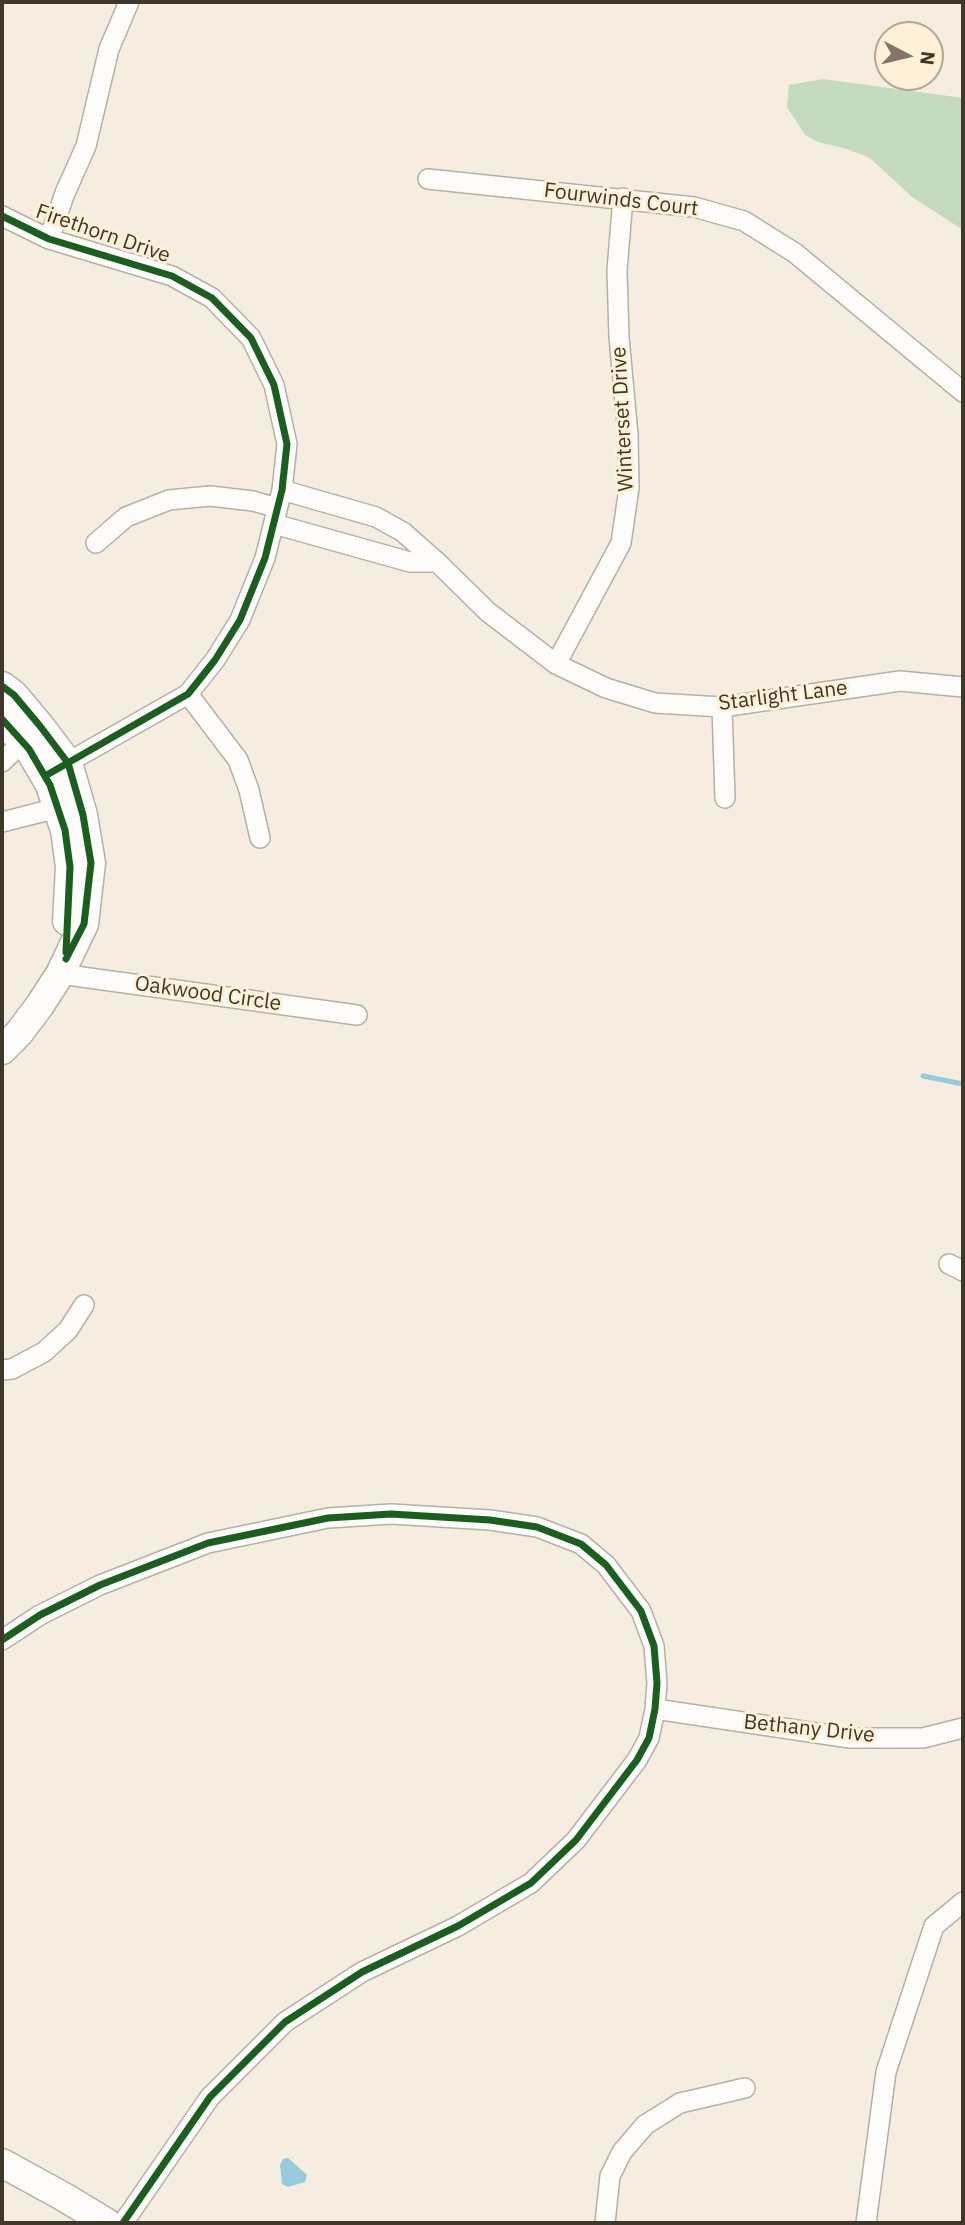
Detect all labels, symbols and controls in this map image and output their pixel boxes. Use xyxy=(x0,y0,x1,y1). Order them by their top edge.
north arrow xyxy=(874,21,944,91)
text: N xyxy=(915,50,941,67)
street label: Fourwinds Court xyxy=(542,178,700,222)
street label: Firethorn Drive xyxy=(32,199,174,269)
street label: Winterset Drive xyxy=(607,346,639,492)
street label: Starlight Lane xyxy=(717,676,849,716)
street label: Oakwood Circle xyxy=(133,971,283,1017)
street label: Bethany Drive xyxy=(742,1710,876,1748)

